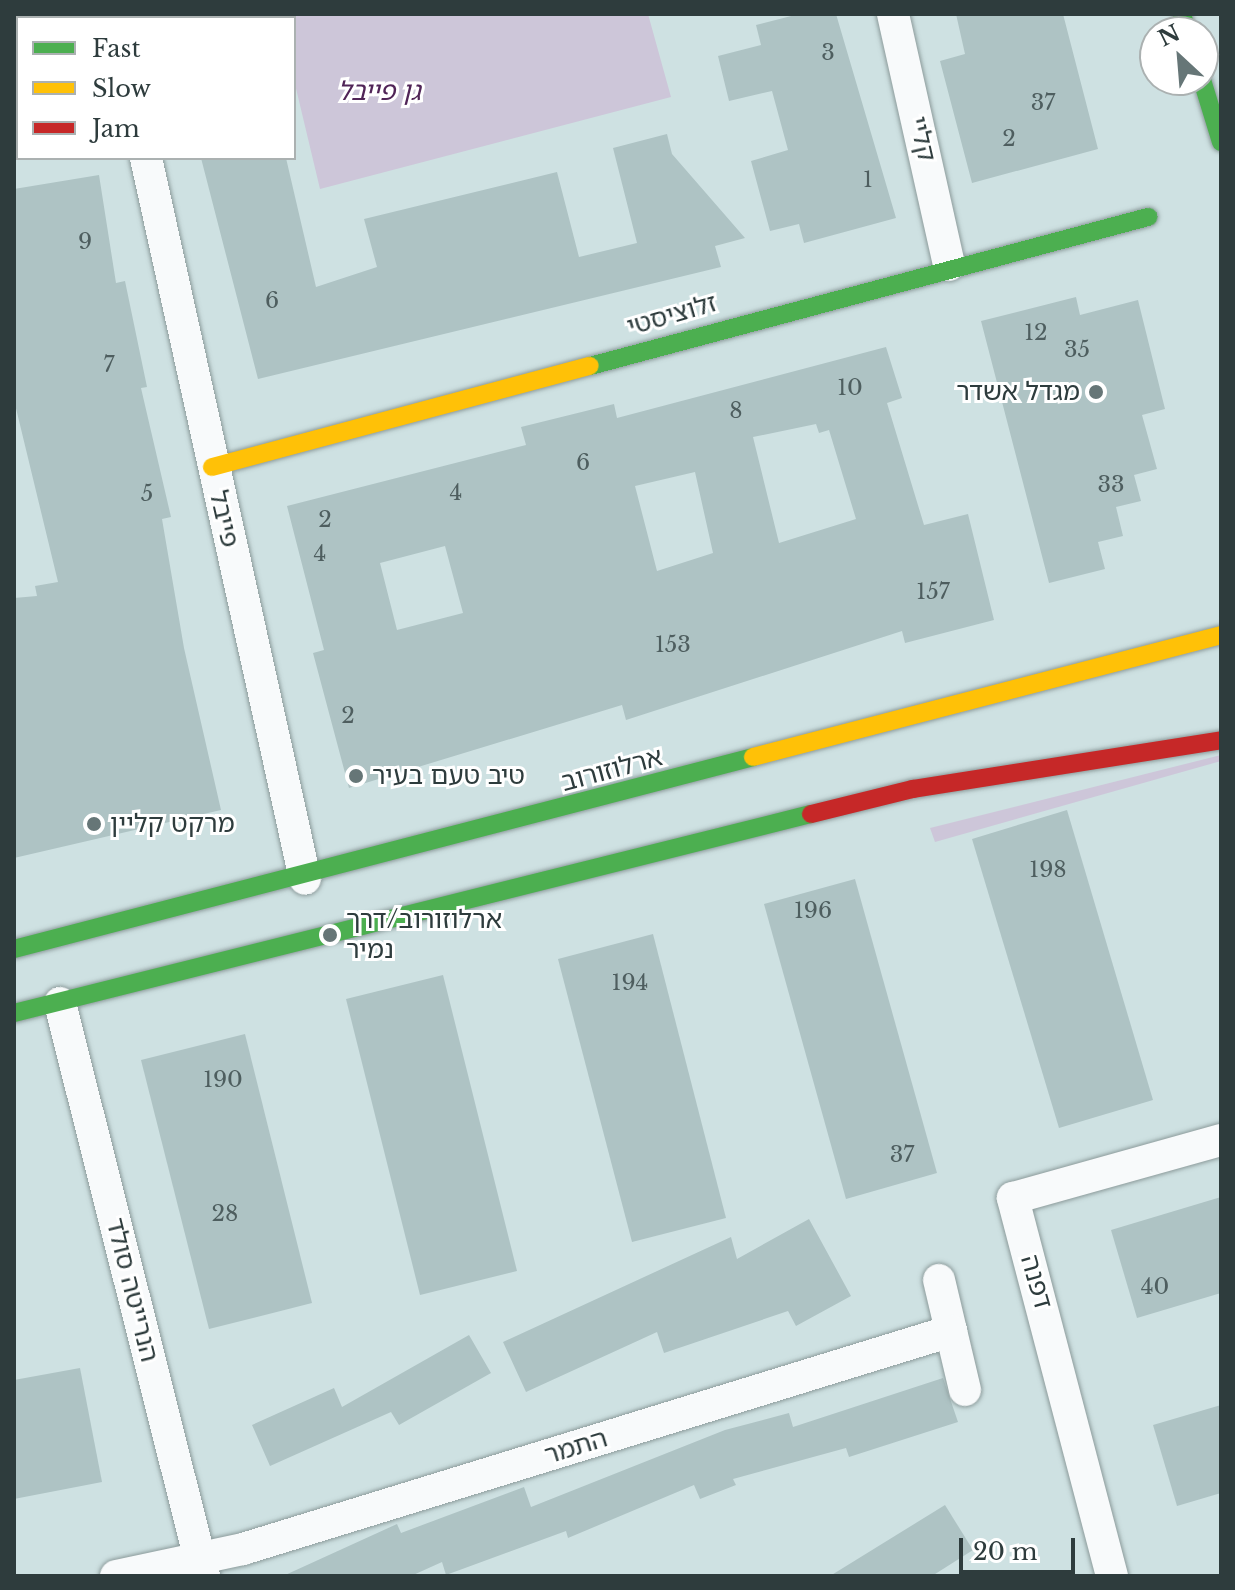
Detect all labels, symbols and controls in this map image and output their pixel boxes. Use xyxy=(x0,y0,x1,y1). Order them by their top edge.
legend xyxy=(16,16,296,160)
north arrow xyxy=(1139,16,1219,96)
text: N xyxy=(1154,19,1184,52)
text: Fast xyxy=(92,34,140,63)
house number: 3 xyxy=(821,40,835,66)
text: Slow xyxy=(92,74,151,103)
park label: גן פייבל xyxy=(337,76,421,108)
house number: 37 xyxy=(1031,90,1055,116)
street label: קליי xyxy=(902,113,942,165)
text: Jam xyxy=(92,114,140,143)
house number: 2 xyxy=(1002,126,1016,152)
house number: 1 xyxy=(863,167,873,193)
house number: 9 xyxy=(78,229,92,255)
street label: זלוציסטי xyxy=(623,287,721,343)
house number: 6 xyxy=(265,288,279,314)
house number: 12 xyxy=(1024,320,1048,346)
house number: 35 xyxy=(1064,337,1090,363)
house number: 7 xyxy=(103,352,115,378)
house number: 10 xyxy=(837,375,863,401)
place label: מגדל אשדר xyxy=(956,376,1080,408)
marker: מגדל אשדר xyxy=(1087,383,1105,401)
house number: 8 xyxy=(729,398,743,424)
house number: 6 xyxy=(576,450,590,476)
house number: 33 xyxy=(1097,472,1125,498)
house number: 4 xyxy=(450,480,462,506)
house number: 5 xyxy=(141,481,153,507)
street label: פייבל xyxy=(202,487,246,551)
house number: 2 xyxy=(318,507,332,533)
house number: 4 xyxy=(314,541,326,567)
house number: 157 xyxy=(916,579,950,605)
house number: 153 xyxy=(655,632,691,658)
house number: 2 xyxy=(341,703,355,729)
street label: ארלוזורוב xyxy=(558,742,666,798)
place label: טיב טעם בעיר xyxy=(372,760,525,792)
marker: טיב טעם בעיר xyxy=(347,767,365,785)
place label: מרקט קליין xyxy=(110,808,235,840)
marker: מרקט קליין xyxy=(85,815,103,833)
house number: 198 xyxy=(1029,857,1067,883)
house number: 196 xyxy=(794,898,832,924)
place label: ארלוזורוב/דרך נמיר xyxy=(346,904,502,966)
marker: ארלוזורוב/דרך נמיר xyxy=(321,926,339,944)
house number: 194 xyxy=(612,970,648,996)
house number: 190 xyxy=(203,1067,243,1093)
house number: 37 xyxy=(890,1142,914,1168)
house number: 28 xyxy=(212,1201,238,1227)
street label: הנרייטה סולד xyxy=(99,1215,165,1365)
street label: דפנה xyxy=(1013,1251,1059,1313)
house number: 40 xyxy=(1141,1274,1169,1300)
street label: התמר xyxy=(541,1423,611,1471)
scale bar xyxy=(963,1522,1079,1572)
text: 20 m xyxy=(973,1537,1038,1566)

